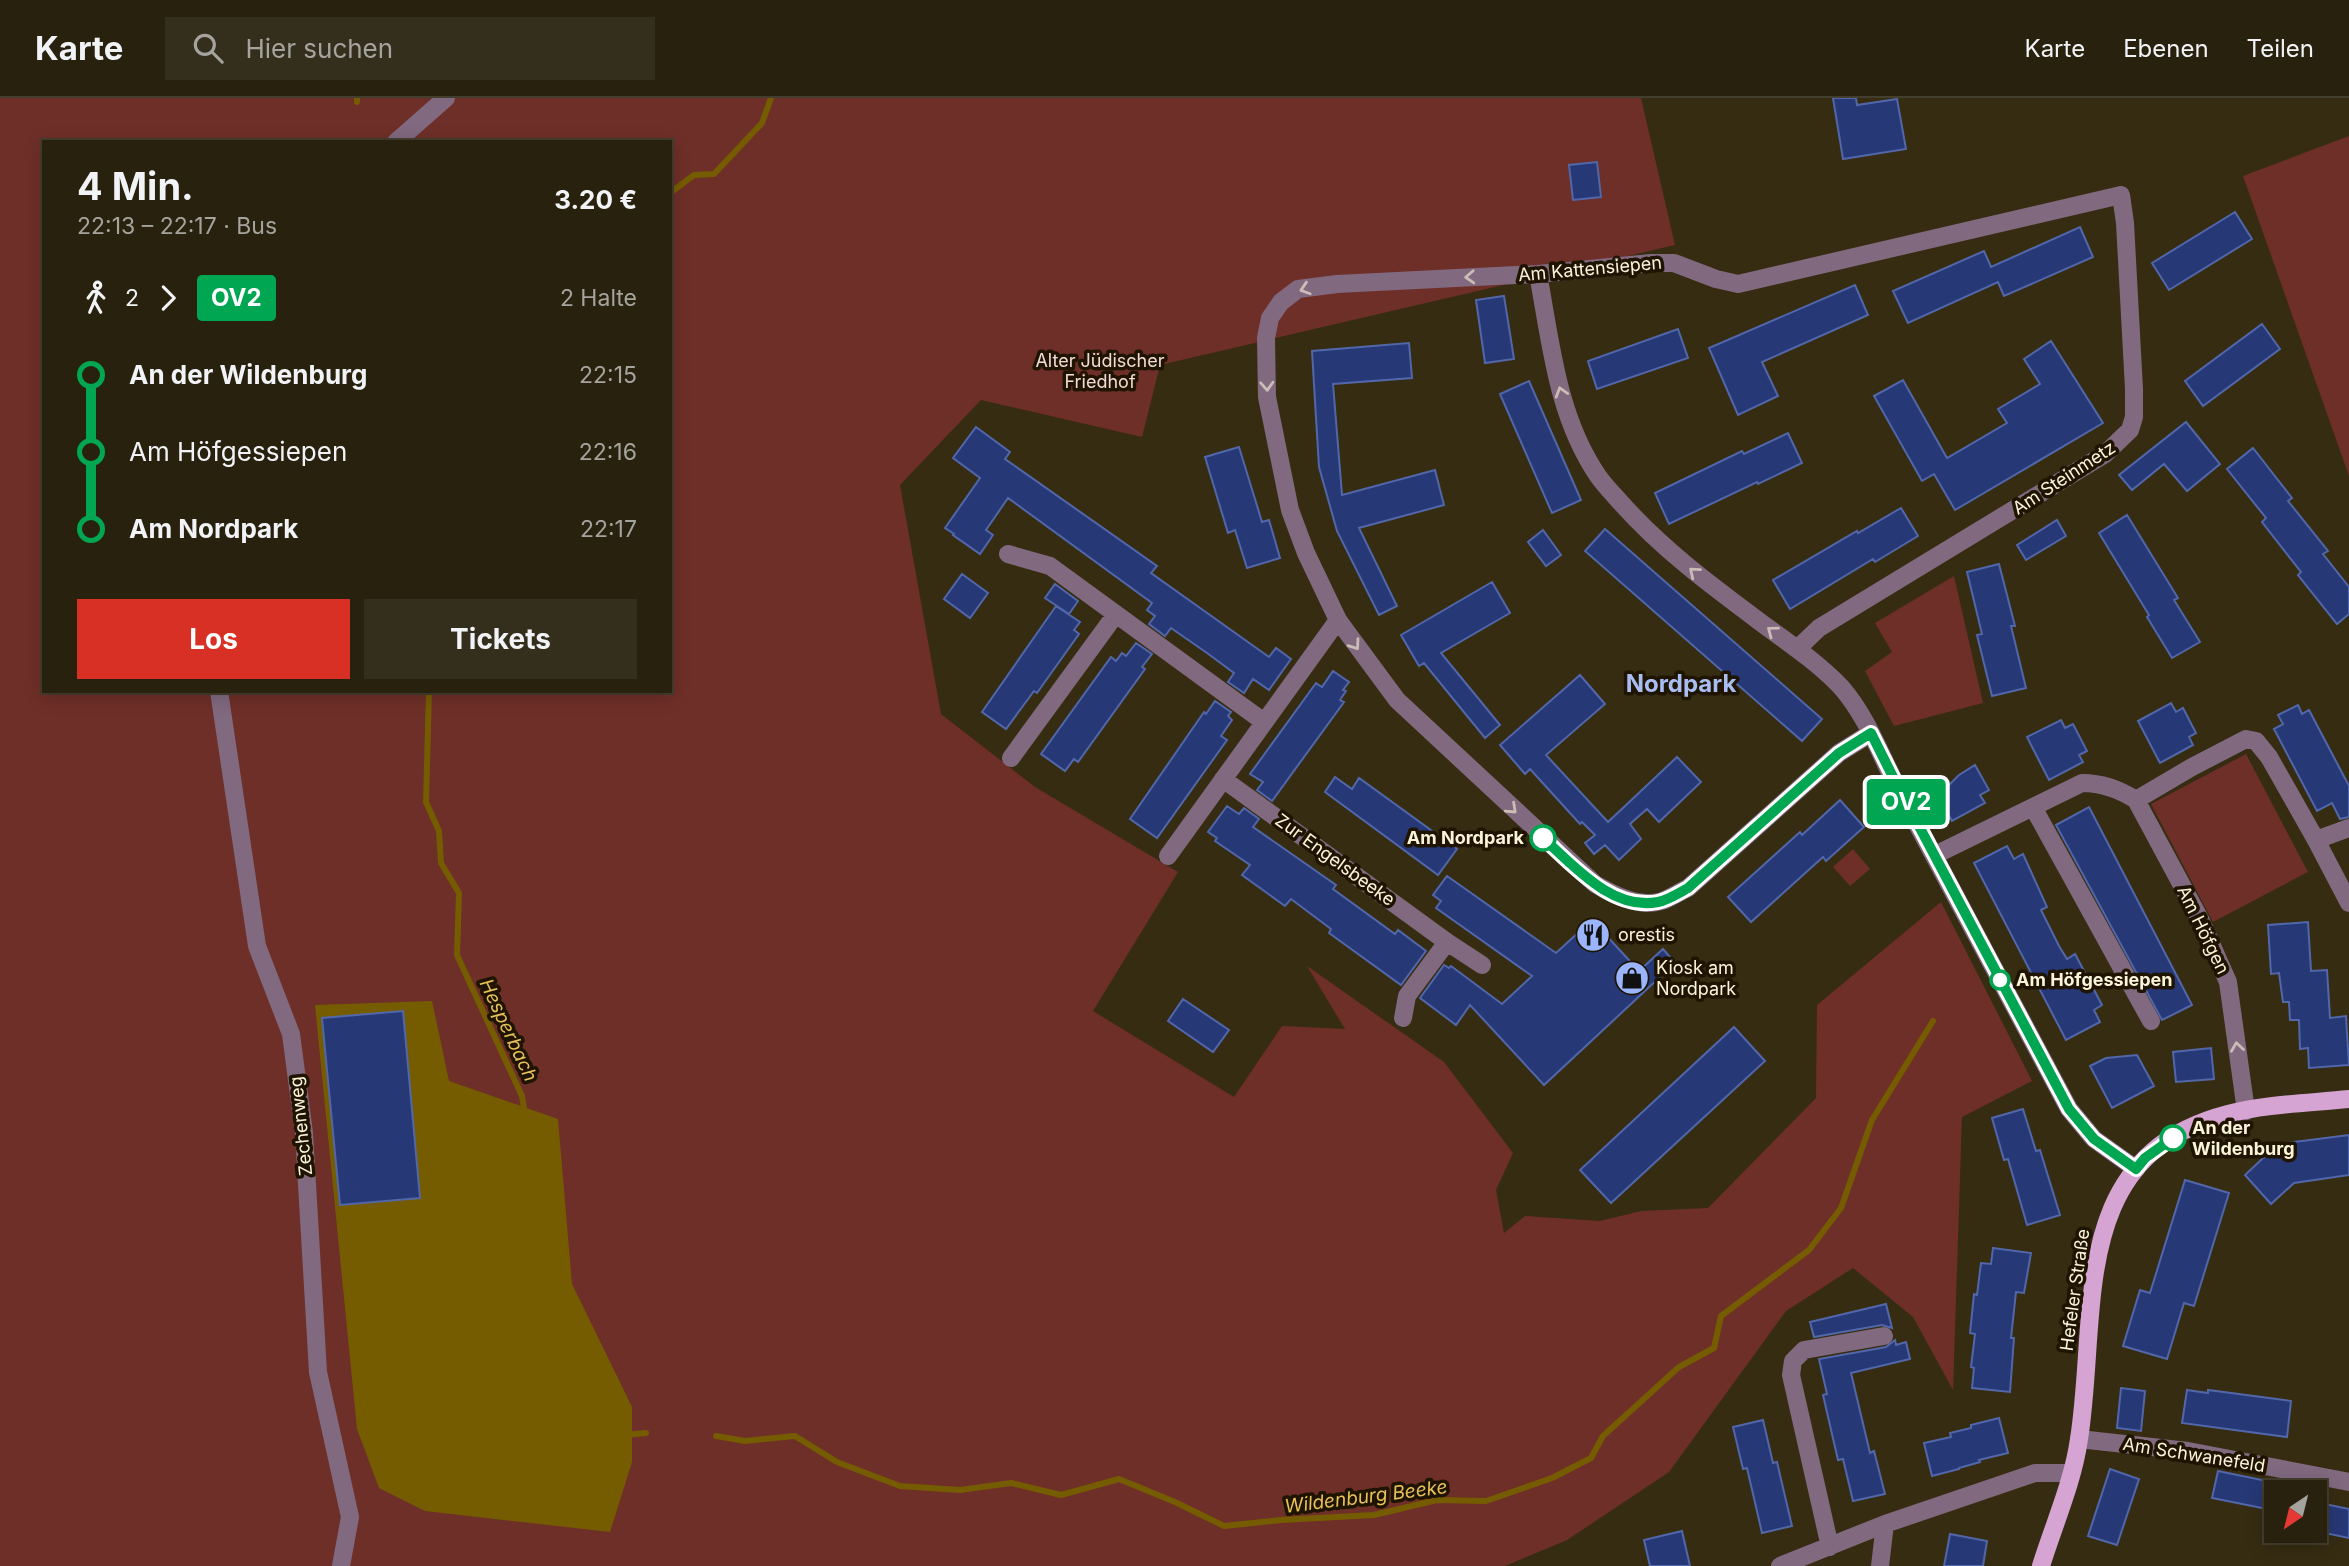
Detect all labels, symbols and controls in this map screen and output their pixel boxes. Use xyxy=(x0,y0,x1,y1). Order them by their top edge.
search box xyxy=(165,17,655,80)
text: Karte xyxy=(35,28,123,68)
icon: search xyxy=(189,29,227,67)
text: Hier suchen xyxy=(245,33,393,64)
text: Karte xyxy=(2025,34,2085,63)
text: Ebenen xyxy=(2123,34,2209,63)
text: Teilen xyxy=(2247,34,2314,63)
text: 4 Min. xyxy=(77,163,194,209)
text: 3.20 € xyxy=(554,184,637,215)
text: 22:13 – 22:17 · Bus xyxy=(77,212,277,240)
street label: Am Kattensiepen xyxy=(1517,252,1663,285)
one-way arrow xyxy=(1464,270,1475,285)
icon: walk xyxy=(77,279,115,317)
icon: forward xyxy=(149,279,187,317)
one-way arrow xyxy=(1300,280,1312,295)
text: OV2 xyxy=(211,283,262,312)
text: 2 xyxy=(125,284,139,312)
text: 2 Halte xyxy=(560,284,637,312)
park label: Alter Jüdischer Friedhof xyxy=(1035,350,1165,392)
text: An der Wildenburg xyxy=(129,359,367,390)
text: 22:15 xyxy=(579,361,637,389)
one-way arrow xyxy=(1259,381,1274,392)
one-way arrow xyxy=(1555,386,1569,399)
text: Am Höfgessiepen xyxy=(129,436,347,467)
street label: Am Steinmetz xyxy=(2008,437,2119,519)
text: 22:16 xyxy=(579,438,637,466)
text: Am Nordpark xyxy=(129,513,298,544)
text: 22:17 xyxy=(580,515,637,543)
one-way arrow xyxy=(1689,567,1701,580)
button: Los xyxy=(77,599,350,679)
button: Tickets xyxy=(364,599,637,679)
one-way arrow xyxy=(1767,627,1780,639)
one-way arrow xyxy=(1347,637,1359,650)
district label: Nordpark xyxy=(1626,669,1736,698)
line badge: OV2 xyxy=(1866,779,1946,825)
text: OV2 xyxy=(1881,787,1931,816)
one-way arrow xyxy=(1504,801,1517,813)
street label: Zur Engelsbeeke xyxy=(1271,809,1399,910)
marker: Am Nordpark xyxy=(1530,825,1556,851)
place label: Am Nordpark xyxy=(1407,827,1525,848)
street label: Am Höfgen xyxy=(2173,882,2234,977)
restaurant icon: orestis xyxy=(1574,916,1612,954)
place label: orestis xyxy=(1618,924,1675,945)
place label: Kiosk am Nordpark xyxy=(1656,957,1736,999)
shop icon: Kiosk am Nordpark xyxy=(1613,959,1651,997)
place label: Am Höfgessiepen xyxy=(2016,969,2173,990)
marker: Am Höfgessiepen xyxy=(1990,970,2010,990)
water label: Hesperbach xyxy=(475,975,542,1085)
one-way arrow xyxy=(2230,1041,2245,1052)
street label: Zechenweg xyxy=(285,1075,316,1177)
place label: An der Wildenburg xyxy=(2192,1117,2295,1159)
marker: An der Wildenburg xyxy=(2160,1125,2186,1151)
street label: Hefeler Straße xyxy=(2056,1228,2093,1352)
street label: Am Schwanefeld xyxy=(2121,1433,2267,1476)
water label: Wildenburg Beeke xyxy=(1283,1475,1449,1518)
north arrow xyxy=(2264,1480,2328,1544)
map controls xyxy=(2264,1480,2327,1543)

